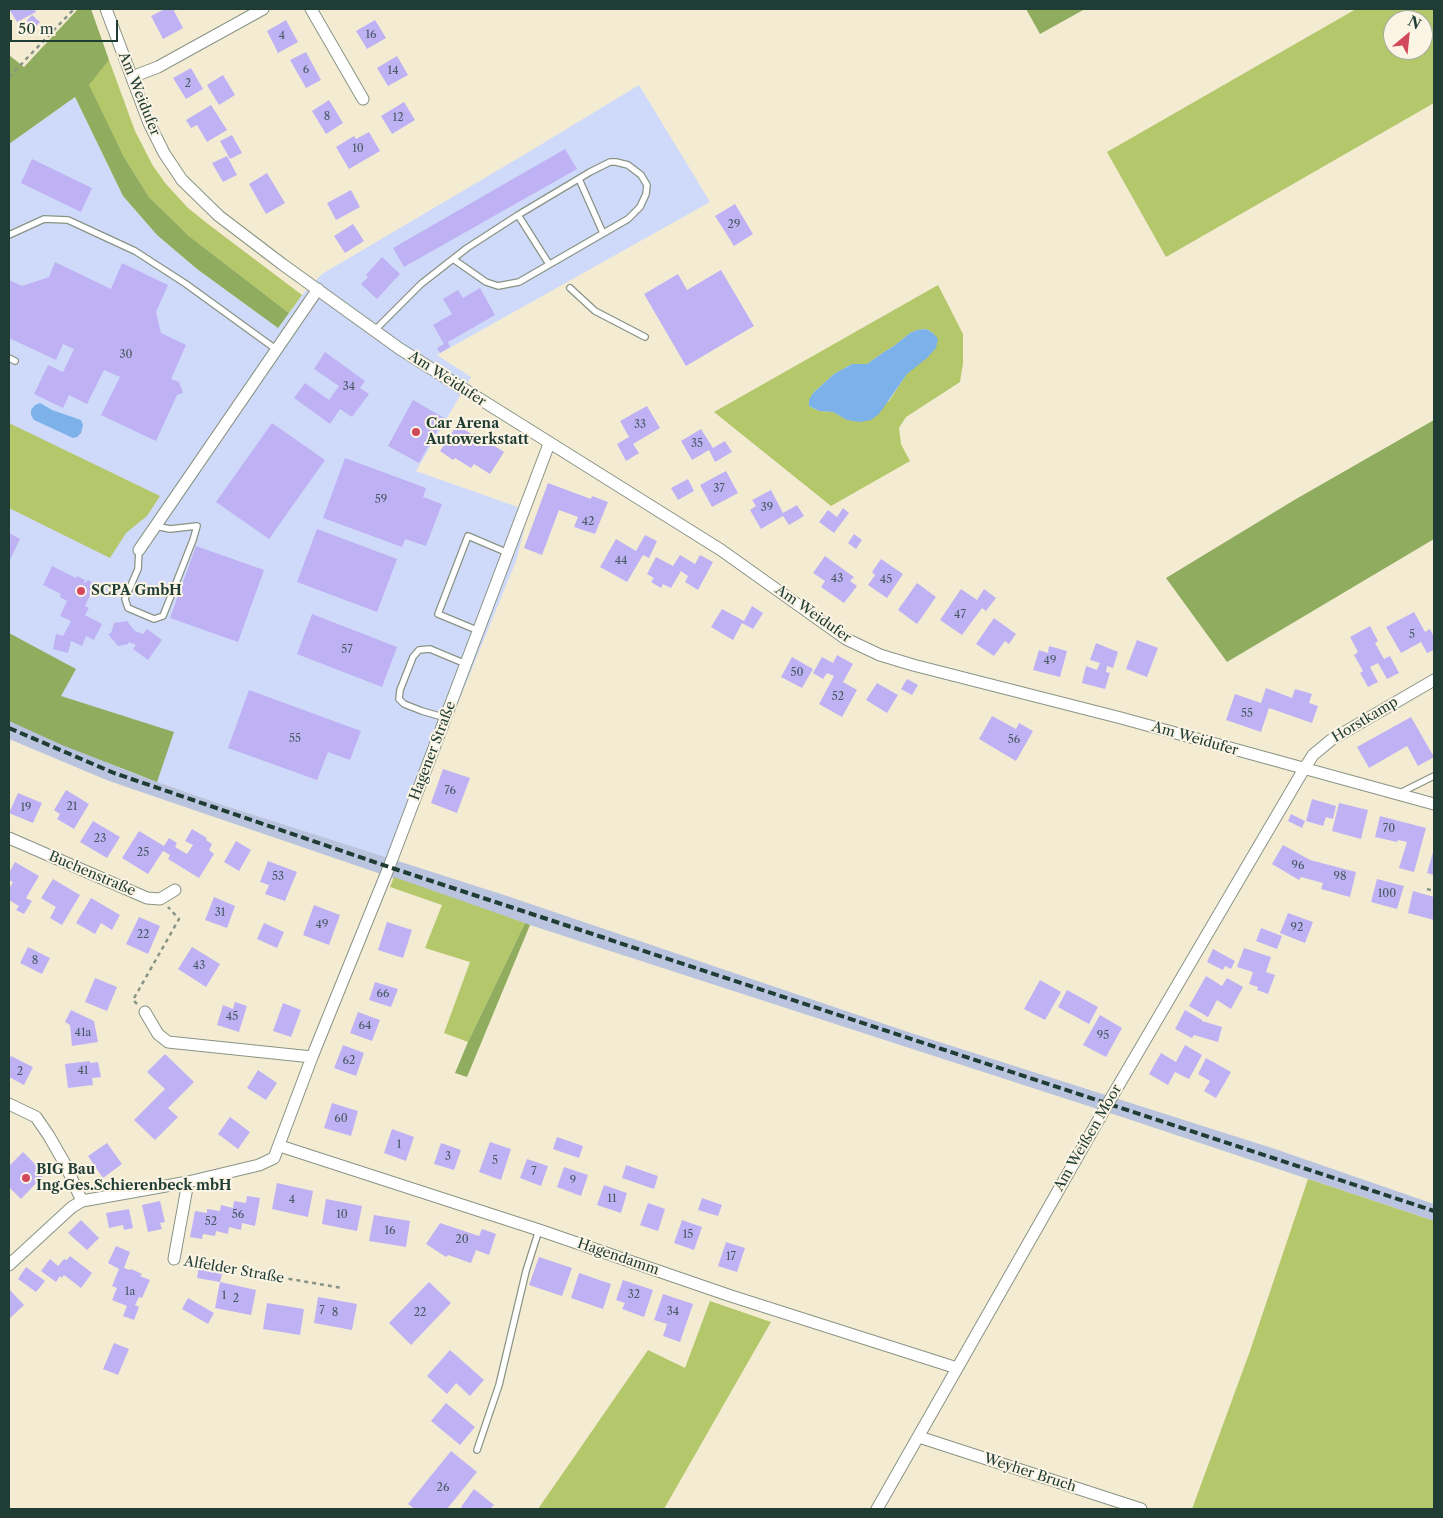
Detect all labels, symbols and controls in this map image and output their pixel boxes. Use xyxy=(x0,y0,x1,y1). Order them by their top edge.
scale bar xyxy=(12,10,120,42)
north arrow xyxy=(1383,10,1433,60)
text: N xyxy=(1405,12,1424,33)
text: 50 m xyxy=(18,19,54,38)
house number: 16 xyxy=(365,28,377,42)
house number: 4 xyxy=(279,29,285,43)
street label: Am Weidufer xyxy=(115,50,163,138)
house number: 6 xyxy=(303,63,309,77)
house number: 14 xyxy=(388,64,398,78)
house number: 2 xyxy=(185,77,191,91)
house number: 8 xyxy=(324,110,330,124)
house number: 12 xyxy=(393,111,403,125)
house number: 10 xyxy=(352,142,364,156)
house number: 29 xyxy=(728,218,740,232)
house number: 30 xyxy=(119,348,133,362)
street label: Am Weidufer xyxy=(405,348,489,410)
house number: 34 xyxy=(343,380,355,394)
place label: Car Arena Autowerkstatt xyxy=(426,416,529,448)
house number: 33 xyxy=(634,418,646,432)
marker: Car Arena Autowerkstatt xyxy=(410,426,422,438)
house number: 35 xyxy=(691,437,703,451)
house number: 37 xyxy=(713,482,725,496)
house number: 59 xyxy=(375,493,387,507)
house number: 39 xyxy=(761,501,773,515)
house number: 42 xyxy=(582,515,594,529)
house number: 44 xyxy=(615,554,627,568)
house number: 43 xyxy=(831,572,843,586)
house number: 45 xyxy=(880,573,892,587)
street label: Am Weidufer xyxy=(772,582,854,646)
place label: SCPA GmbH xyxy=(91,583,182,599)
marker: SCPA GmbH xyxy=(75,585,87,597)
house number: 47 xyxy=(954,608,966,622)
house number: 5 xyxy=(1409,628,1415,642)
house number: 57 xyxy=(341,643,353,657)
house number: 49 xyxy=(1044,654,1056,668)
house number: 50 xyxy=(791,666,803,680)
house number: 52 xyxy=(832,690,844,704)
street label: Horstkamp xyxy=(1329,694,1401,746)
street label: Hagener Straße xyxy=(406,699,460,803)
house number: 55 xyxy=(1241,707,1253,721)
street label: Am Weidufer xyxy=(1150,719,1240,759)
house number: 55 xyxy=(289,732,301,746)
house number: 56 xyxy=(1008,733,1020,747)
house number: 76 xyxy=(444,784,456,798)
house number: 21 xyxy=(67,800,77,814)
house number: 19 xyxy=(20,801,32,815)
house number: 70 xyxy=(1383,822,1395,836)
house number: 23 xyxy=(94,832,106,846)
house number: 25 xyxy=(137,846,149,860)
street label: Buchenstraße xyxy=(46,848,138,900)
house number: 96 xyxy=(1292,859,1304,873)
house number: 53 xyxy=(272,870,284,884)
house number: 98 xyxy=(1334,870,1346,884)
house number: 100 xyxy=(1378,887,1396,901)
house number: 31 xyxy=(215,906,225,920)
house number: 49 xyxy=(316,918,328,932)
house number: 92 xyxy=(1291,921,1303,935)
house number: 22 xyxy=(137,928,149,942)
house number: 8 xyxy=(32,954,38,968)
house number: 43 xyxy=(193,959,205,973)
house number: 66 xyxy=(377,987,389,1001)
house number: 45 xyxy=(226,1010,238,1024)
house number: 64 xyxy=(359,1019,371,1033)
house number: 41a xyxy=(75,1026,91,1040)
house number: 95 xyxy=(1097,1029,1109,1043)
house number: 62 xyxy=(343,1054,355,1068)
house number: 41 xyxy=(78,1064,88,1078)
house number: 2 xyxy=(17,1065,23,1079)
street label: Am Weißen Moor xyxy=(1051,1082,1125,1194)
house number: 60 xyxy=(334,1112,348,1126)
house number: 1 xyxy=(397,1138,401,1152)
house number: 3 xyxy=(445,1150,451,1164)
house number: 5 xyxy=(492,1154,498,1168)
place label: BIG Bau Ing.Ges.Schierenbeck mbH xyxy=(36,1162,232,1194)
house number: 7 xyxy=(531,1165,537,1179)
marker: BIG Bau Ing.Ges.Schierenbeck mbH xyxy=(20,1172,32,1184)
house number: 9 xyxy=(570,1174,576,1188)
house number: 11 xyxy=(607,1192,617,1206)
house number: 4 xyxy=(289,1193,295,1207)
house number: 56 xyxy=(232,1208,244,1222)
house number: 10 xyxy=(336,1208,348,1222)
house number: 52 xyxy=(205,1215,217,1229)
house number: 16 xyxy=(384,1224,396,1238)
house number: 15 xyxy=(683,1228,693,1242)
house number: 20 xyxy=(455,1233,469,1247)
street label: Hagendamm xyxy=(575,1235,661,1279)
house number: 17 xyxy=(726,1250,736,1264)
street label: Alfelder Straße xyxy=(183,1253,285,1287)
house number: 1a xyxy=(125,1285,135,1299)
house number: 32 xyxy=(628,1288,640,1302)
house number: 1 xyxy=(222,1289,226,1303)
house number: 2 xyxy=(233,1292,239,1306)
house number: 7 xyxy=(319,1304,325,1318)
house number: 34 xyxy=(667,1305,679,1319)
house number: 8 xyxy=(332,1306,338,1320)
house number: 22 xyxy=(414,1306,426,1320)
street label: Weyher Bruch xyxy=(982,1450,1078,1496)
house number: 26 xyxy=(437,1481,449,1495)

